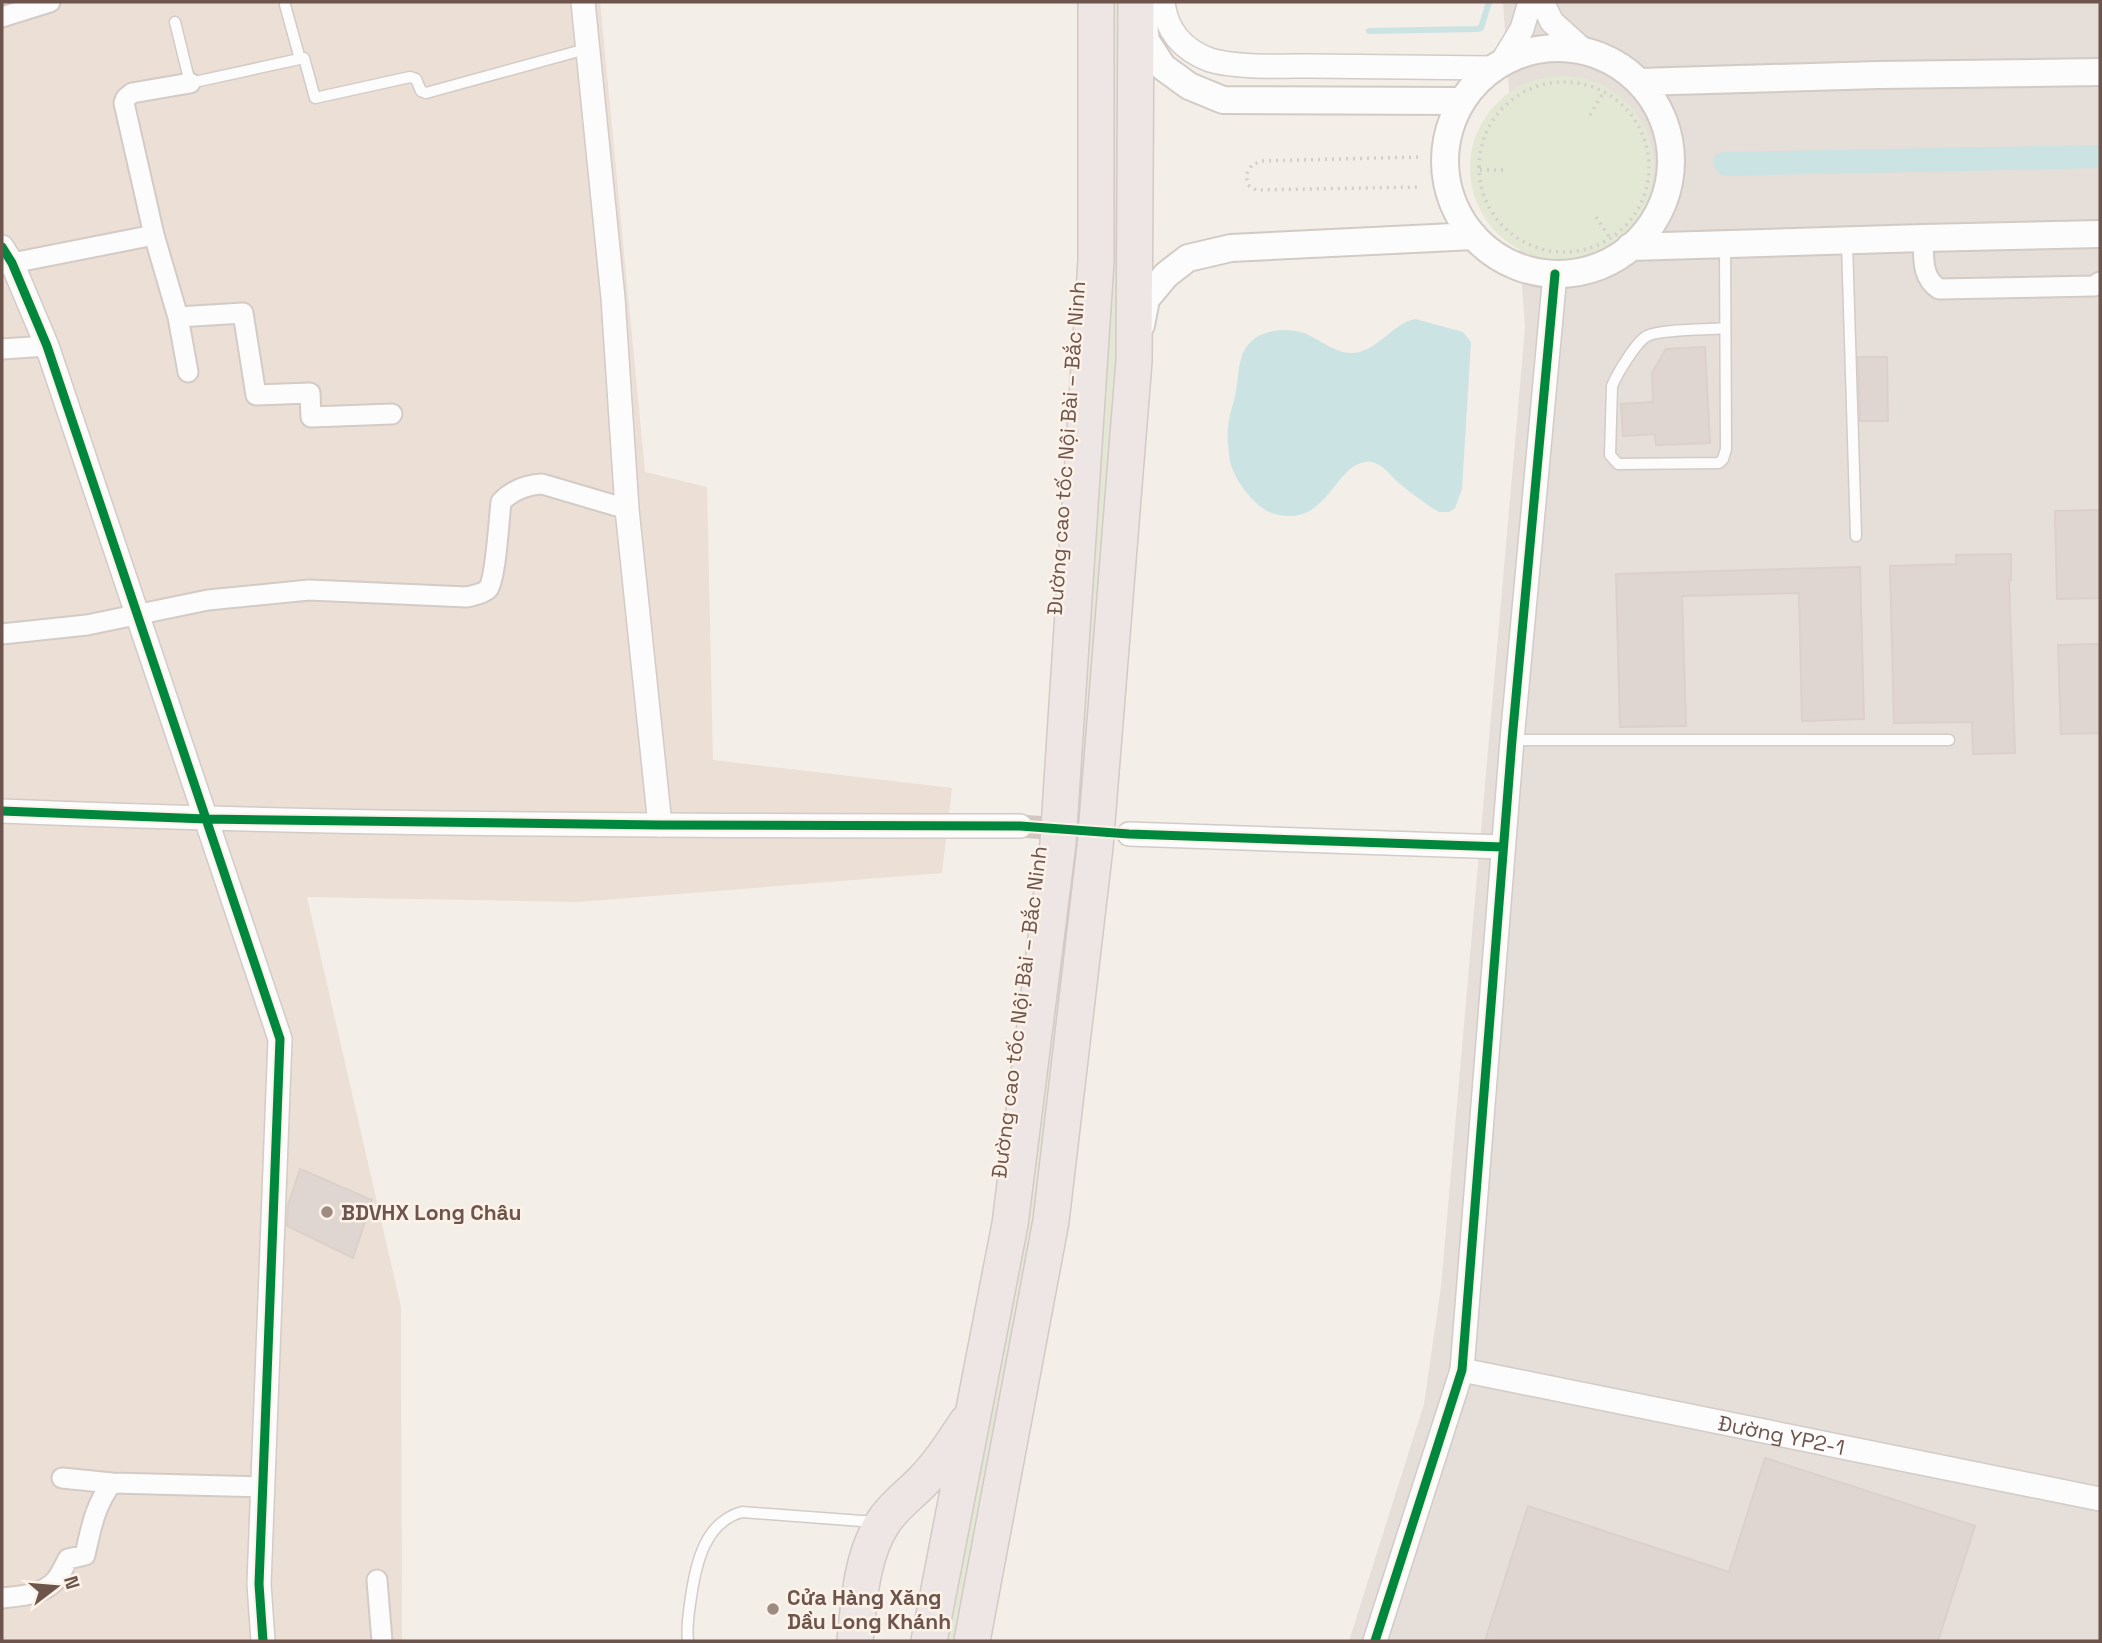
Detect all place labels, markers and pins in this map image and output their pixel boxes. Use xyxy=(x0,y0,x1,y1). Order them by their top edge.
place label: BDVHX Long Châu xyxy=(341,1199,521,1226)
marker: BDVHX Long Châu xyxy=(319,1204,335,1220)
place label: Cửa Hàng Xăng Dầu Long Khánh xyxy=(787,1584,951,1635)
marker: Cửa Hàng Xăng Dầu Long Khánh xyxy=(765,1601,781,1617)

